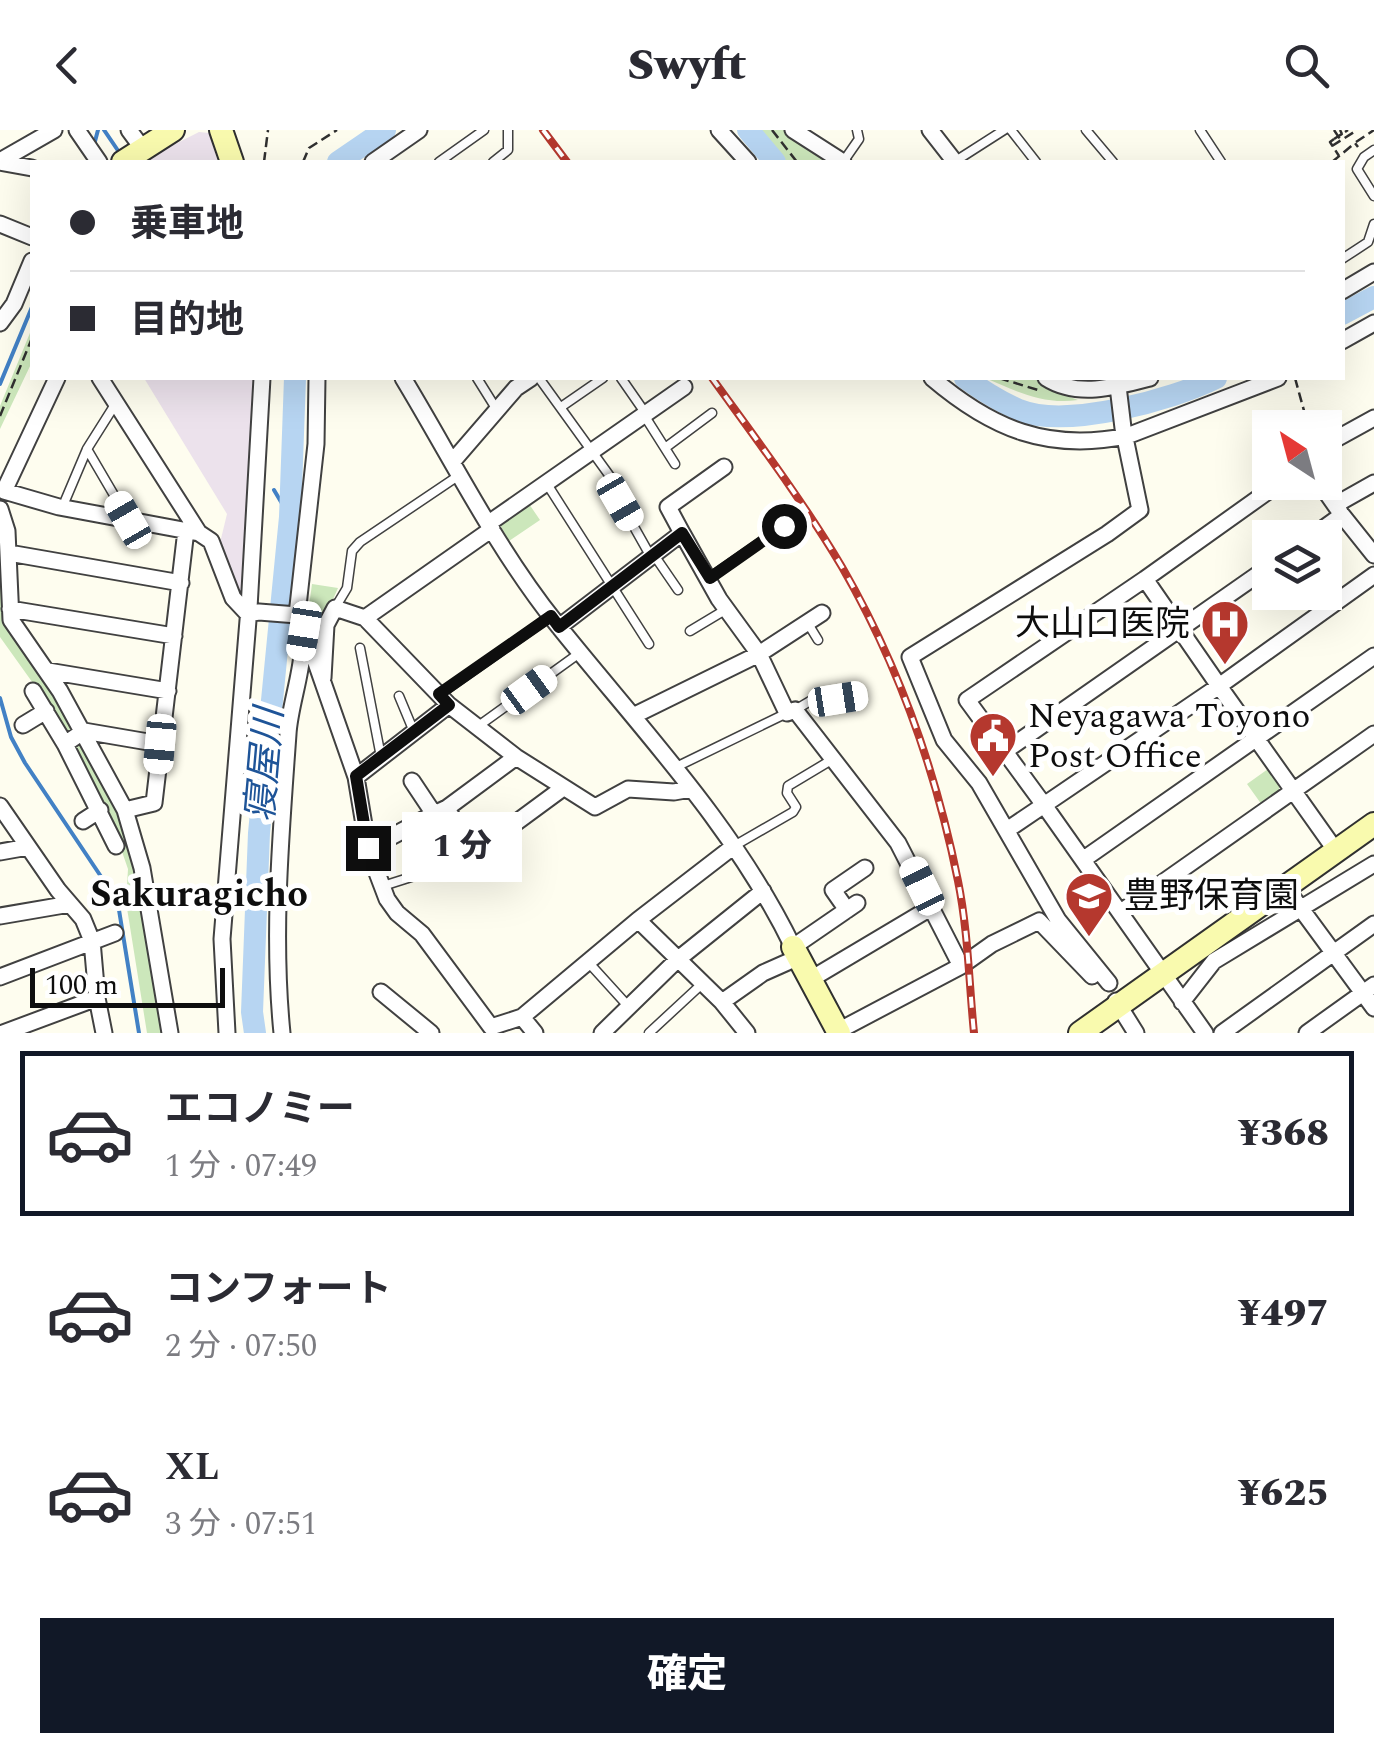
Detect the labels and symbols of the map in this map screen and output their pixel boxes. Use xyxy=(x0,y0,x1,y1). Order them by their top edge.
north arrow xyxy=(1252,410,1342,500)
car xyxy=(592,469,648,535)
car xyxy=(100,487,156,553)
route start xyxy=(762,504,807,549)
place label: 大山口医院 xyxy=(1015,598,1190,651)
hospital icon: 大山口医院 xyxy=(1199,598,1251,666)
car xyxy=(284,599,324,663)
car xyxy=(496,660,562,720)
car xyxy=(806,679,870,719)
place label: Neyagawa Toyono Post Office xyxy=(1028,690,1310,783)
water label: 寝屋川 xyxy=(232,702,300,824)
public building icon: Neyagawa Toyono Post Office xyxy=(967,710,1019,778)
car xyxy=(142,713,178,775)
callout: 1 分 xyxy=(403,813,523,883)
route end xyxy=(346,826,391,871)
car xyxy=(895,852,949,920)
district label: Sakuragicho xyxy=(90,866,308,924)
school or university icon: 豊野保育園 xyxy=(1063,870,1115,938)
place label: 豊野保育園 xyxy=(1124,870,1299,923)
scale bar xyxy=(30,963,225,1008)

